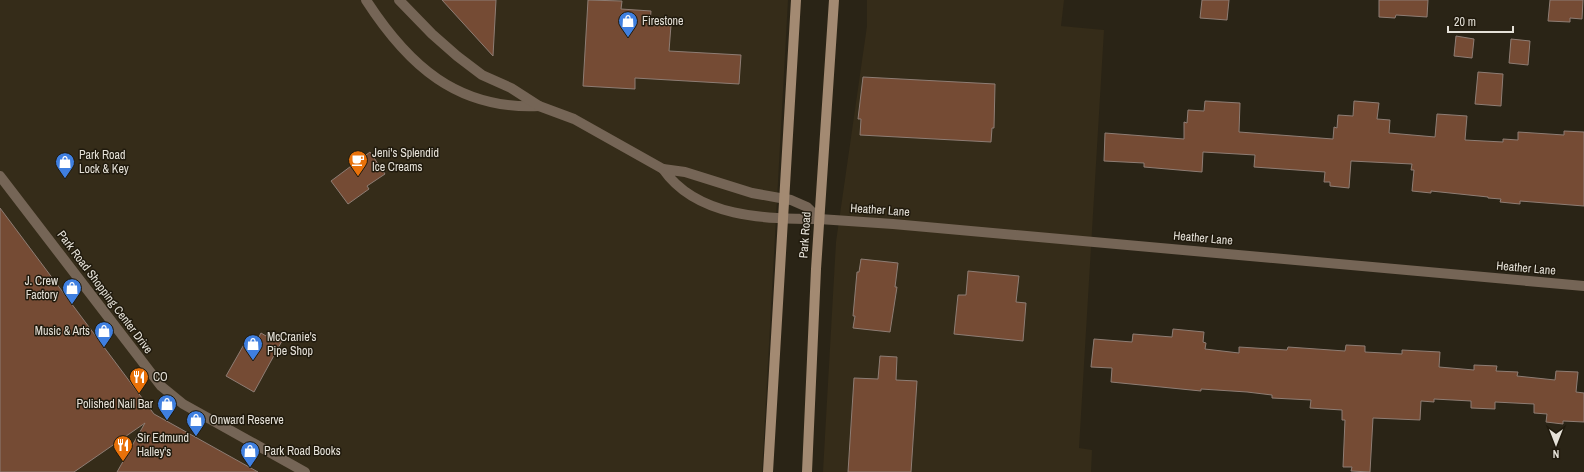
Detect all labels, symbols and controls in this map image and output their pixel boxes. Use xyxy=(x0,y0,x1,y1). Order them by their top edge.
scale bar xyxy=(1448,8,1513,34)
shop icon: Firestone xyxy=(617,10,639,38)
place label: Firestone xyxy=(642,13,684,29)
text: 20 m xyxy=(1454,14,1476,30)
place label: Jeni's Splendid Ice Creams xyxy=(372,145,439,175)
place label: Park Road Lock & Key xyxy=(79,147,129,177)
cafe icon: Jeni's Splendid Ice Creams xyxy=(347,149,369,177)
shop icon: Park Road Lock & Key xyxy=(54,151,76,179)
street label: Heather Lane xyxy=(850,200,910,220)
street label: Park Road xyxy=(795,211,815,259)
street label: Park Road Shopping Center Drive xyxy=(54,227,156,357)
street label: Heather Lane xyxy=(1173,227,1233,249)
street label: Heather Lane xyxy=(1496,257,1556,279)
place label: J. Crew Factory xyxy=(25,273,59,303)
shop icon: J. Crew Factory xyxy=(61,277,83,305)
shop icon: Music & Arts xyxy=(93,320,115,348)
place label: Music & Arts xyxy=(35,323,90,339)
place label: McCranie's Pipe Shop xyxy=(267,329,317,359)
shop icon: McCranie's Pipe Shop xyxy=(242,333,264,361)
restaurant icon: CO xyxy=(128,366,150,394)
place label: CO xyxy=(153,369,168,385)
shop icon: Polished Nail Bar xyxy=(156,393,178,421)
place label: Polished Nail Bar xyxy=(76,396,154,412)
shop icon: Onward Reserve xyxy=(185,409,207,437)
place label: Onward Reserve xyxy=(210,412,284,428)
north arrow xyxy=(1536,424,1576,464)
place label: Sir Edmund Halley's xyxy=(137,430,189,460)
restaurant icon: Sir Edmund Halley's xyxy=(112,434,134,462)
shop icon: Park Road Books xyxy=(239,440,261,468)
place label: Park Road Books xyxy=(264,443,341,459)
text: N xyxy=(1553,447,1559,461)

